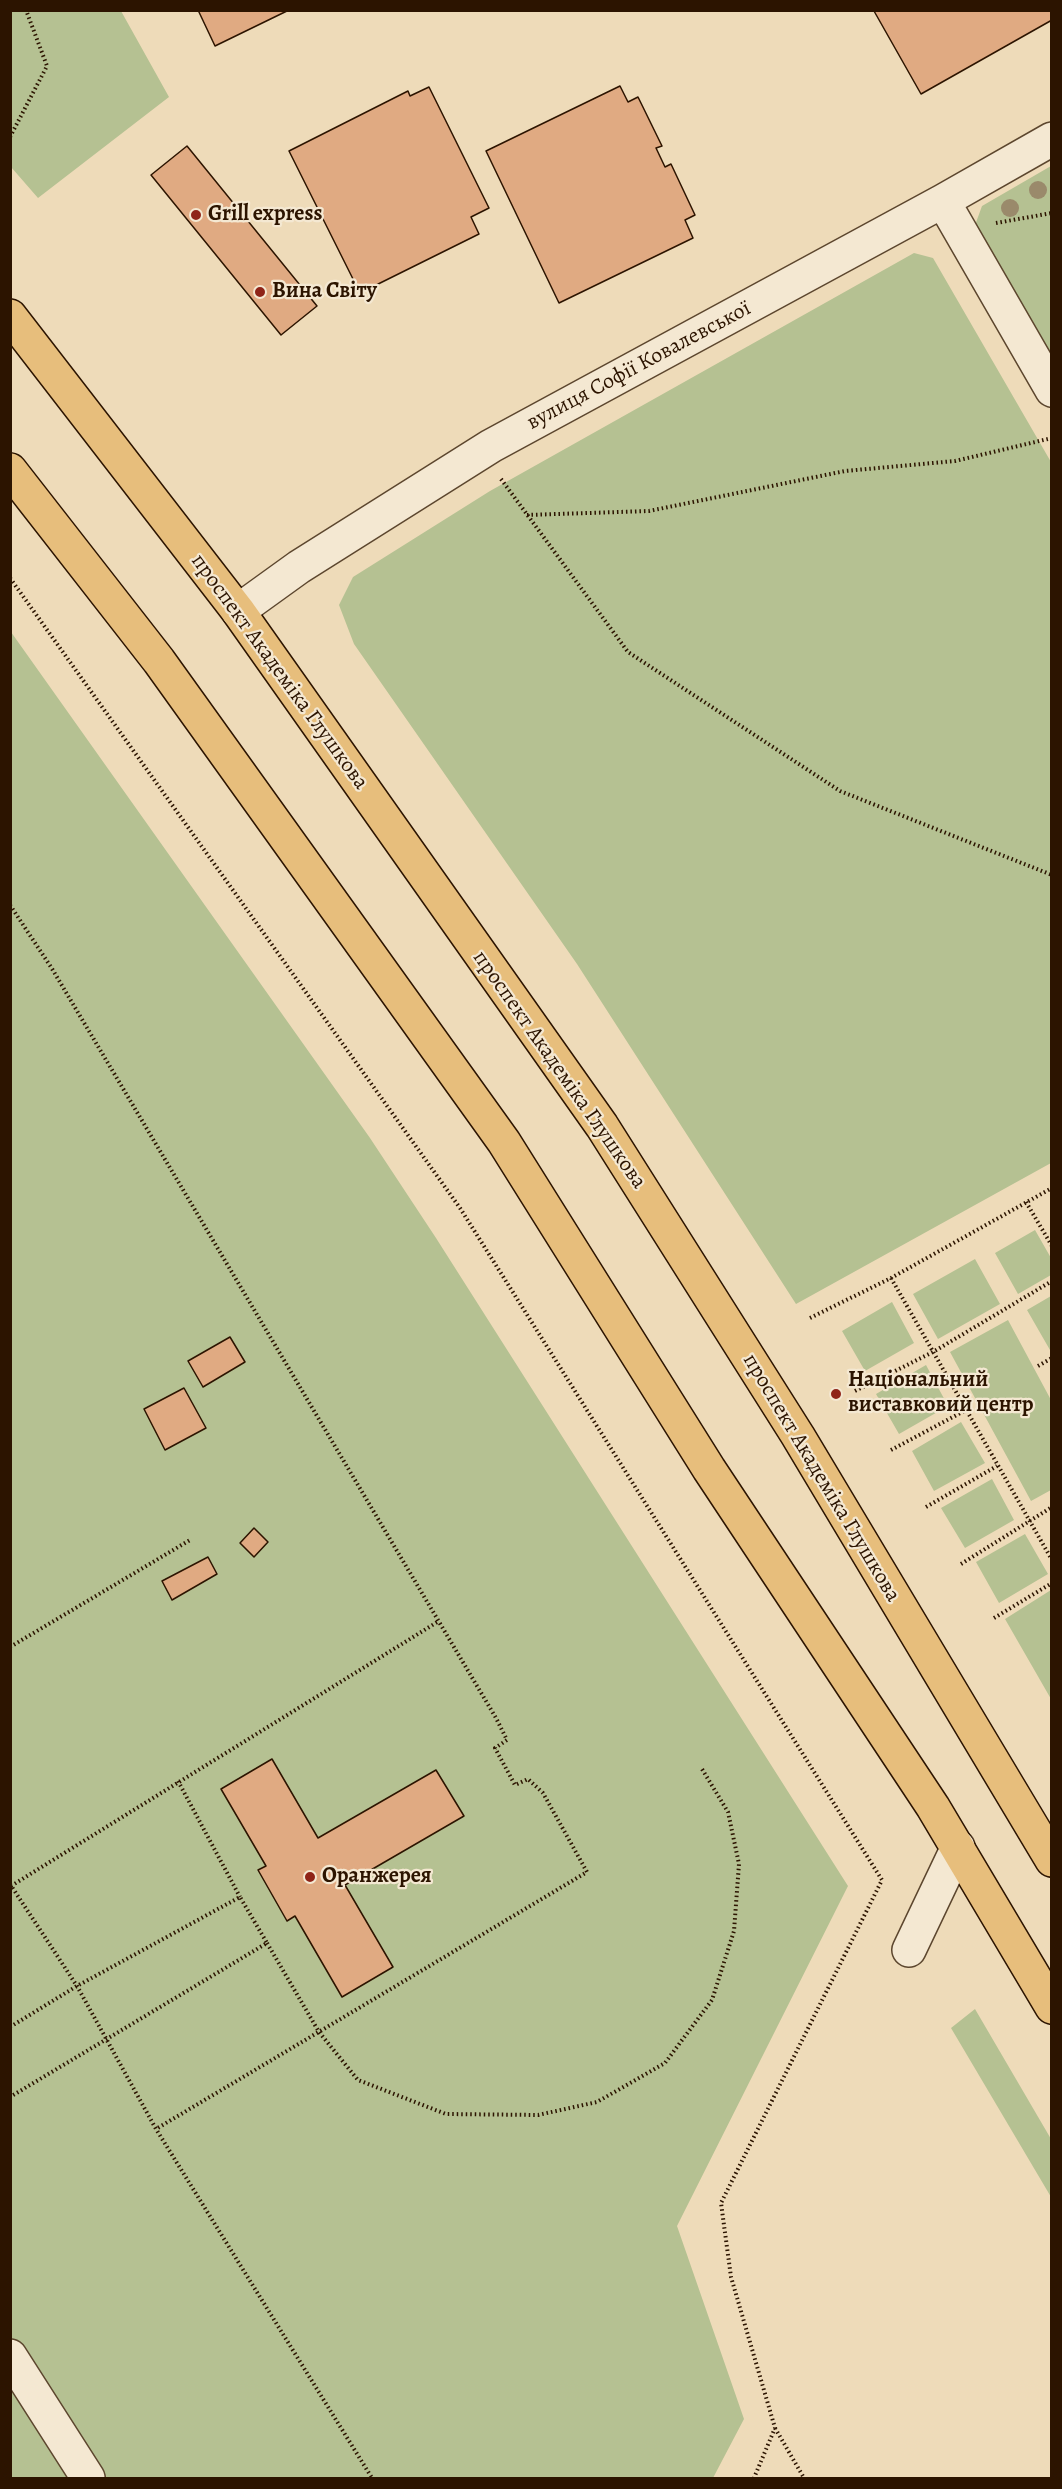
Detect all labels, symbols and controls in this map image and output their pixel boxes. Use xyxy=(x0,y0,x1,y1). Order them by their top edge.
place label: Grill express xyxy=(208,202,322,228)
marker: Grill express xyxy=(189,208,203,222)
place label: Вина Світу xyxy=(272,279,377,305)
marker: Вина Світу xyxy=(253,285,267,299)
street label: вулиця Софії Ковалевської xyxy=(522,296,756,436)
street label: проспект Академіка Глушкова xyxy=(185,549,373,795)
street label: проспект Академіка Глушкова xyxy=(466,946,652,1194)
street label: проспект Академіка Глушкова xyxy=(736,1349,906,1607)
place label: Національний виставковий центр xyxy=(848,1368,1034,1420)
marker: Національний виставковий центр xyxy=(829,1387,843,1401)
place label: Оранжерея xyxy=(322,1864,432,1890)
marker: Оранжерея xyxy=(303,1870,317,1884)

